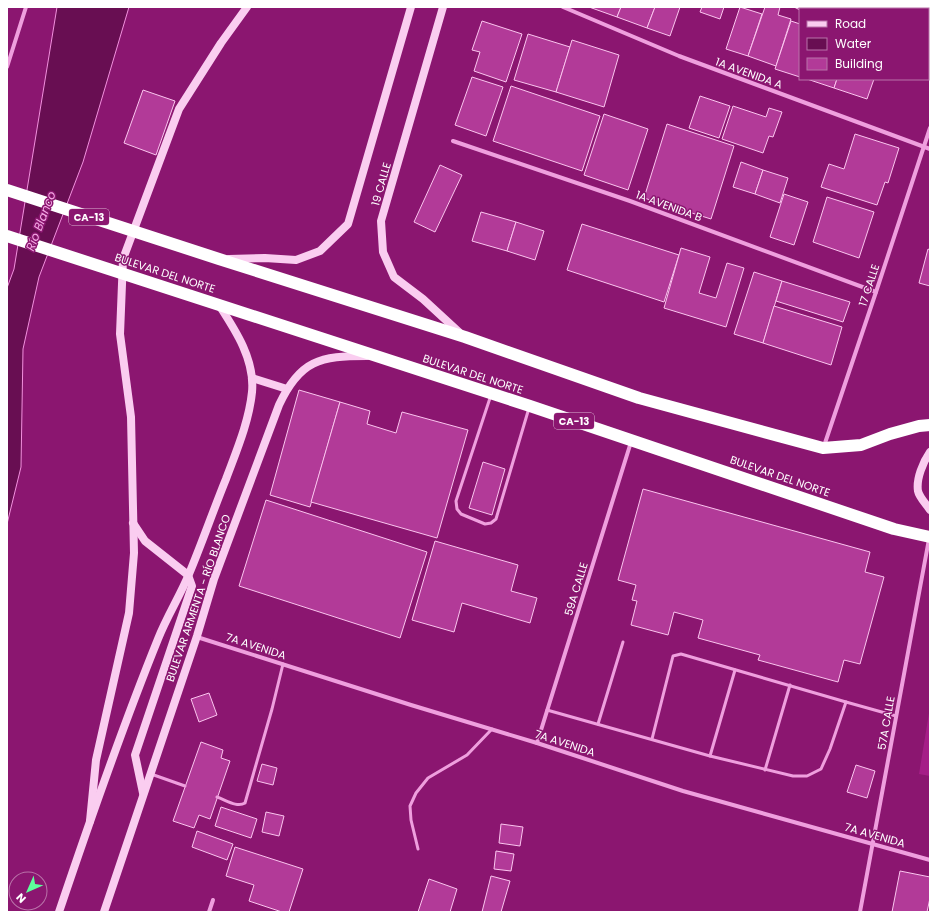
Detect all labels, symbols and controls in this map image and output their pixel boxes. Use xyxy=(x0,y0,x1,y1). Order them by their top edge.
legend xyxy=(799,8,929,80)
text: Road xyxy=(835,15,866,32)
text: Water xyxy=(835,35,872,52)
street label: 1A AVENIDA A xyxy=(713,53,785,93)
text: Building xyxy=(835,55,883,72)
street label: 19 CALLE xyxy=(367,160,395,208)
street label: 1A AVENIDA B xyxy=(634,187,705,226)
water label: Río Blanco xyxy=(21,188,60,253)
road number: CA-13 xyxy=(69,209,109,225)
street label: BULEVAR DEL NORTE xyxy=(113,249,217,297)
street label: 17 CALLE xyxy=(855,262,883,308)
street label: BULEVAR DEL NORTE xyxy=(421,350,525,398)
road number: CA-13 xyxy=(554,413,594,429)
street label: BULEVAR DEL NORTE xyxy=(728,451,832,501)
street label: BULEVAR ARMENTA - RÍO BLANCO xyxy=(162,512,234,684)
street label: 59A CALLE xyxy=(560,560,592,618)
street label: 7A AVENIDA xyxy=(224,629,289,663)
street label: 57A CALLE xyxy=(873,695,899,751)
street label: 7A AVENIDA xyxy=(533,726,598,760)
street label: 7A AVENIDA xyxy=(843,819,908,851)
north arrow xyxy=(8,871,48,911)
text: N xyxy=(12,889,30,907)

